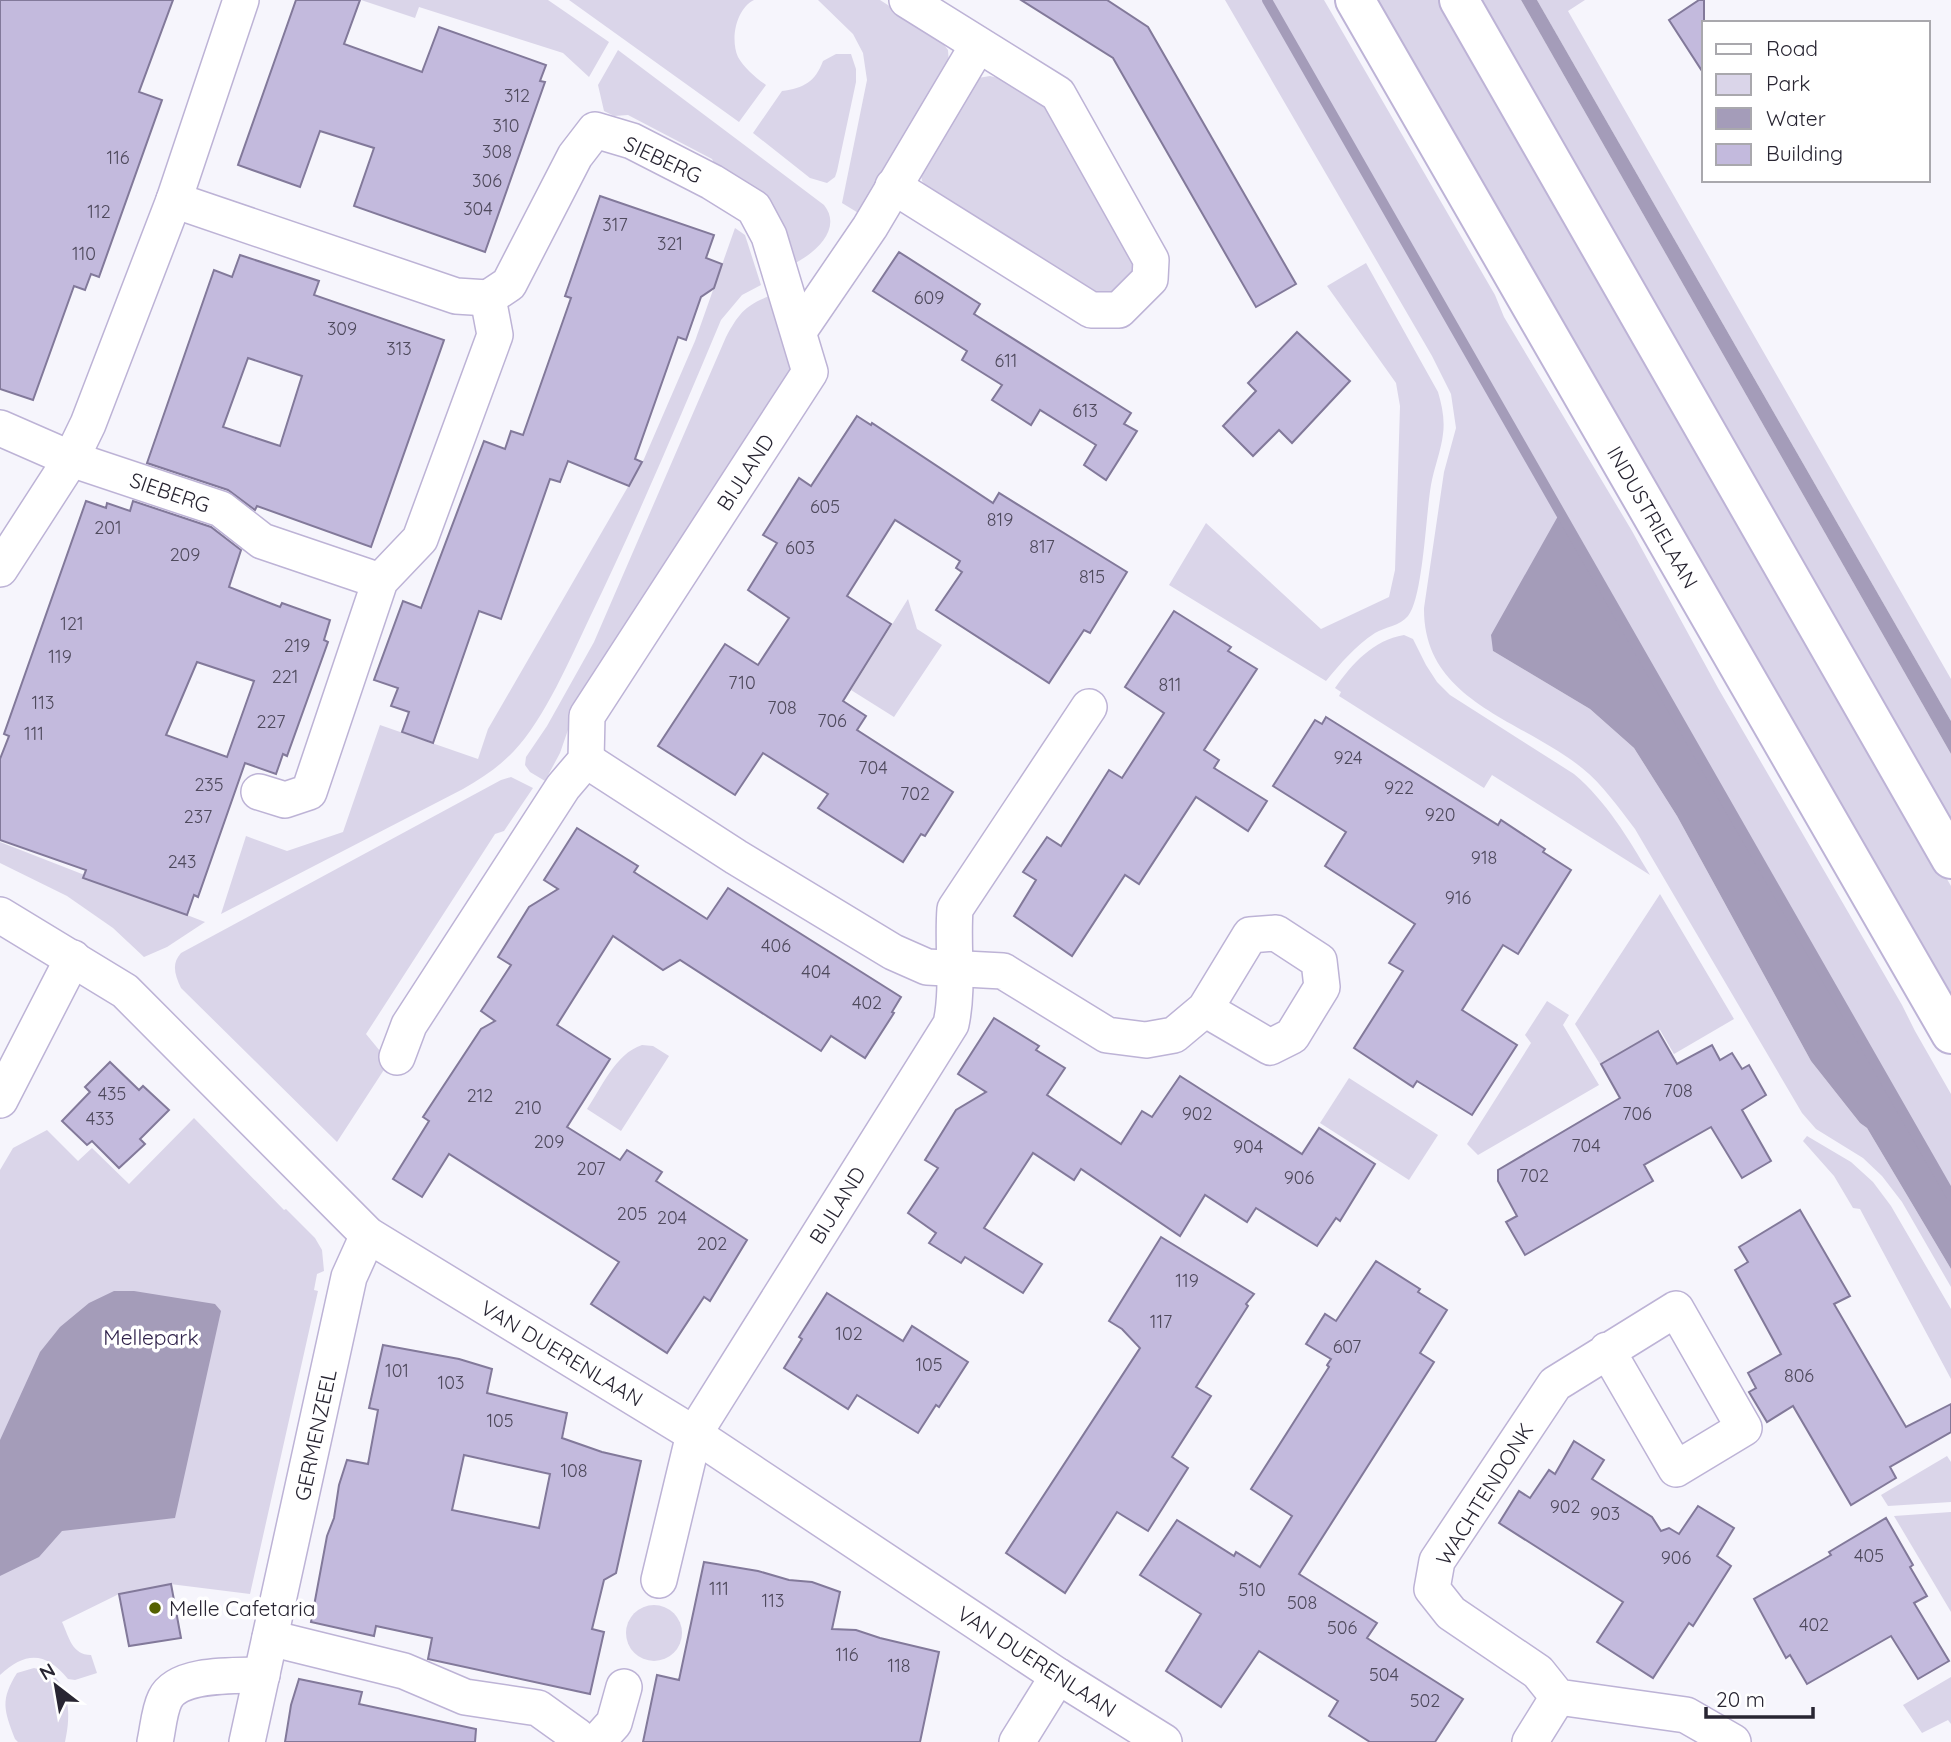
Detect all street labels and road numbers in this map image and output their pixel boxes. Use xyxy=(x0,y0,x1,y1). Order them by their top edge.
street label: SIEBERG xyxy=(620,130,706,188)
street label: BIJLAND xyxy=(711,429,779,515)
street label: INDUSTRIELAAN xyxy=(1602,441,1704,593)
street label: SIEBERG xyxy=(127,466,213,518)
street label: BIJLAND xyxy=(803,1162,871,1248)
street label: VAN DUERENLAAN xyxy=(476,1294,648,1412)
street label: GERMENZEEL xyxy=(288,1367,342,1503)
street label: WACHTENDONK xyxy=(1430,1418,1538,1570)
street label: VAN DUERENLAAN xyxy=(952,1600,1122,1722)

